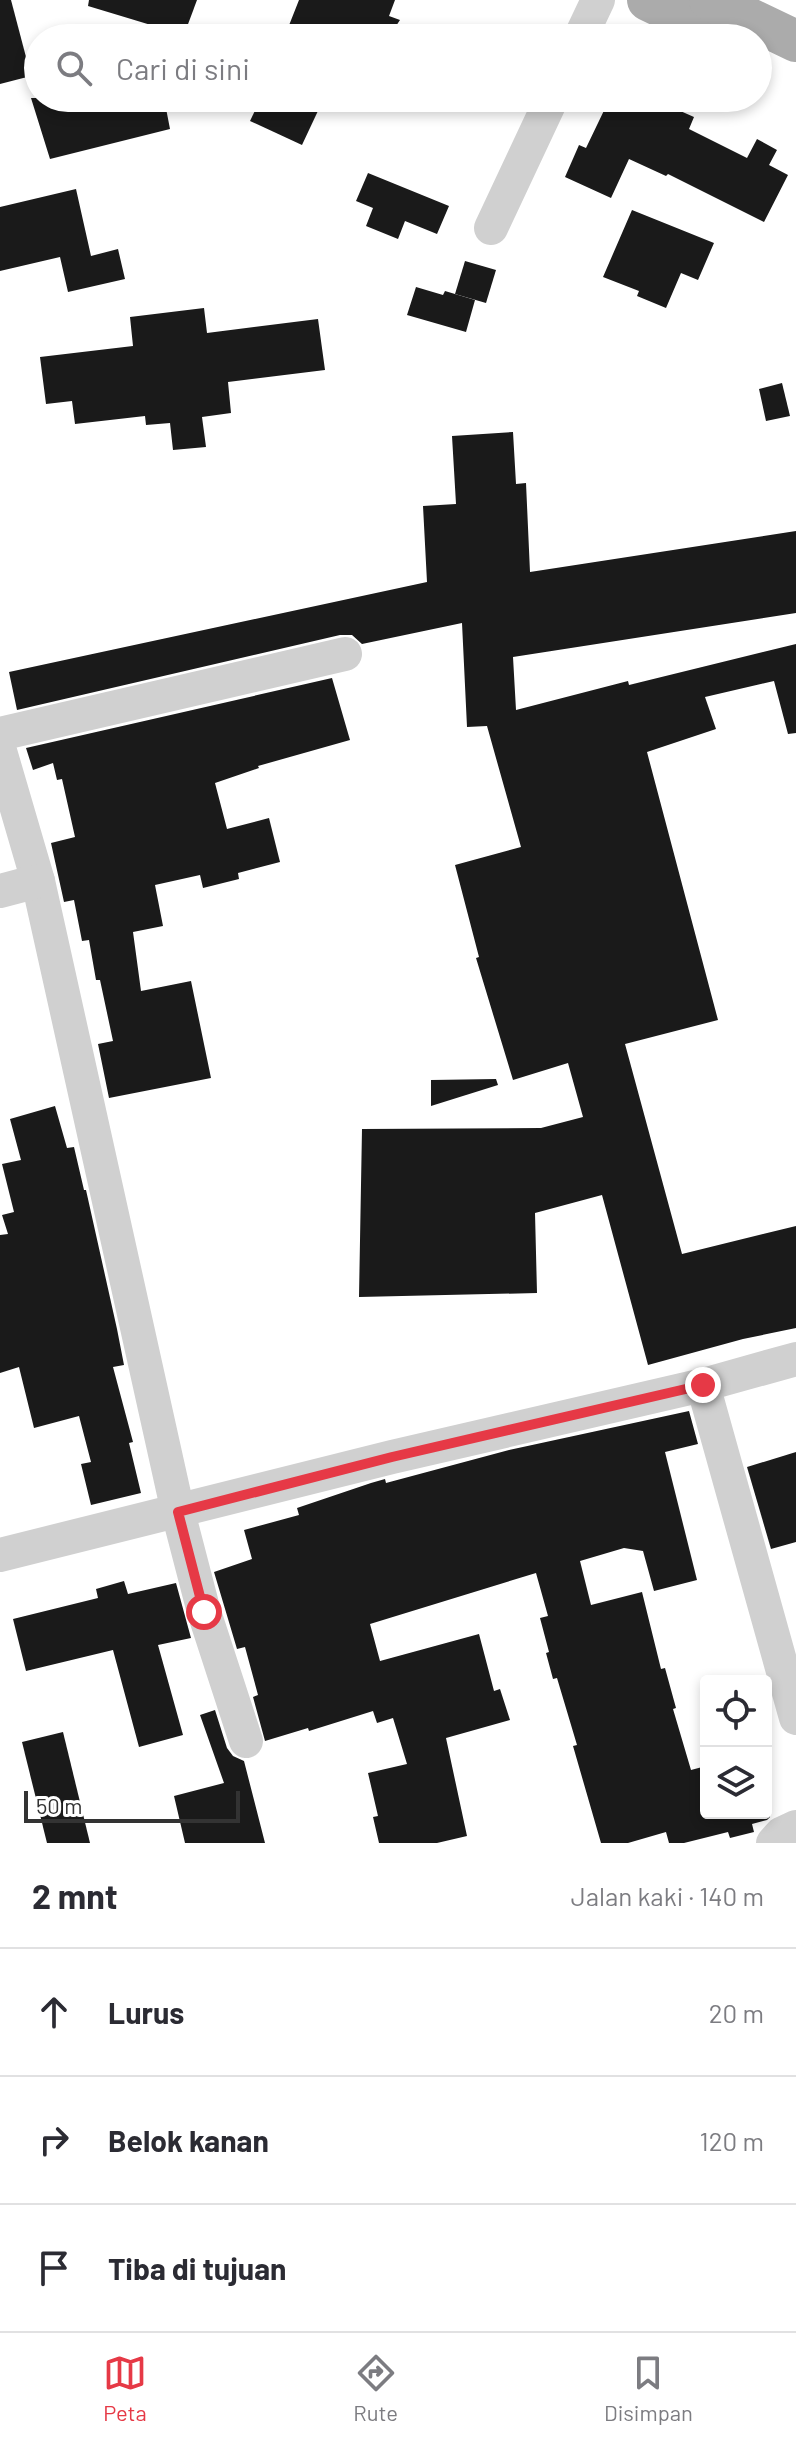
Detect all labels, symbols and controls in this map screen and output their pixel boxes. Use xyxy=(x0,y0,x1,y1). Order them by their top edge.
search box xyxy=(24,24,772,112)
icon: search xyxy=(52,46,96,90)
text: Cari di sini xyxy=(116,50,250,86)
route end xyxy=(685,1367,721,1403)
route start xyxy=(186,1594,222,1630)
map controls xyxy=(700,1675,772,1819)
button: locate xyxy=(700,1675,772,1747)
button: layers xyxy=(700,1747,772,1819)
scale bar xyxy=(24,1787,240,1823)
text: 50 m xyxy=(36,1792,82,1818)
text: 2 mnt xyxy=(32,1875,118,1916)
text: Jalan kaki · 140 m xyxy=(571,1880,764,1911)
icon: ahead xyxy=(32,1990,76,2034)
text: Lurus xyxy=(108,1994,184,2030)
text: 20 m xyxy=(709,1997,764,2028)
icon: right xyxy=(32,2118,76,2162)
text: Belok kanan xyxy=(108,2122,269,2158)
text: 120 m xyxy=(700,2125,764,2156)
icon: arrive xyxy=(32,2246,76,2290)
text: Tiba di tujuan xyxy=(108,2250,286,2286)
tab: Peta xyxy=(103,2351,147,2425)
tab: Rute xyxy=(353,2351,398,2425)
tab: Disimpan xyxy=(604,2351,693,2425)

